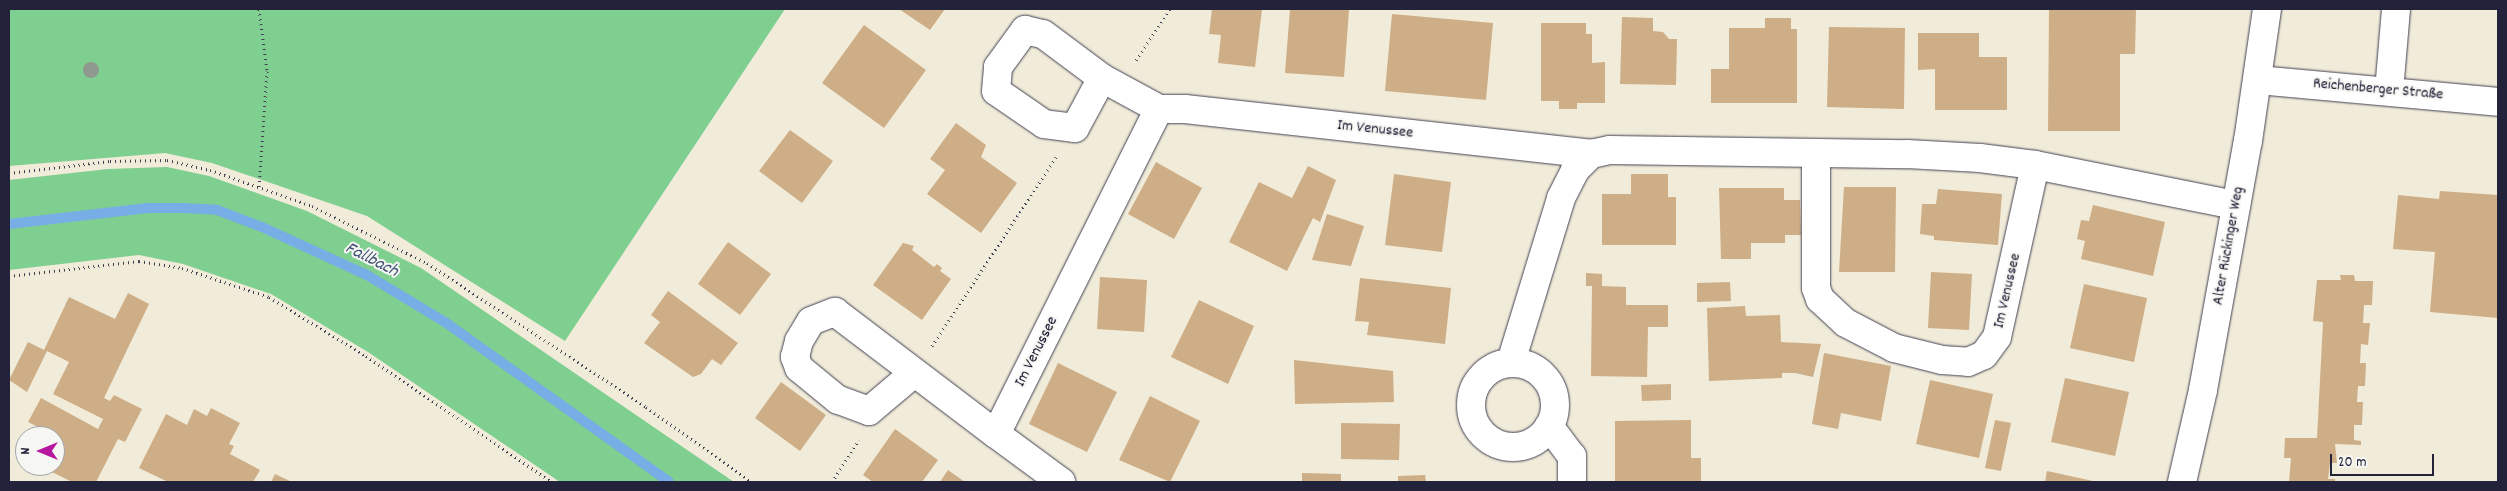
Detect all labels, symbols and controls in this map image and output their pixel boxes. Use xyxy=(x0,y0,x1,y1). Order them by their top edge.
street label: Reichenberger Straße xyxy=(2312,75,2444,105)
street label: Im Venussee xyxy=(1336,116,1414,144)
street label: Alter Rückinger Weg xyxy=(2209,185,2249,307)
water label: Fallbach xyxy=(341,238,401,284)
street label: Im Venussee xyxy=(1990,252,2026,330)
street label: Im Venussee xyxy=(1011,314,1063,390)
north arrow xyxy=(15,426,65,476)
scale bar xyxy=(2332,444,2436,476)
text: N xyxy=(16,448,36,454)
text: 20 m xyxy=(2338,452,2366,474)

